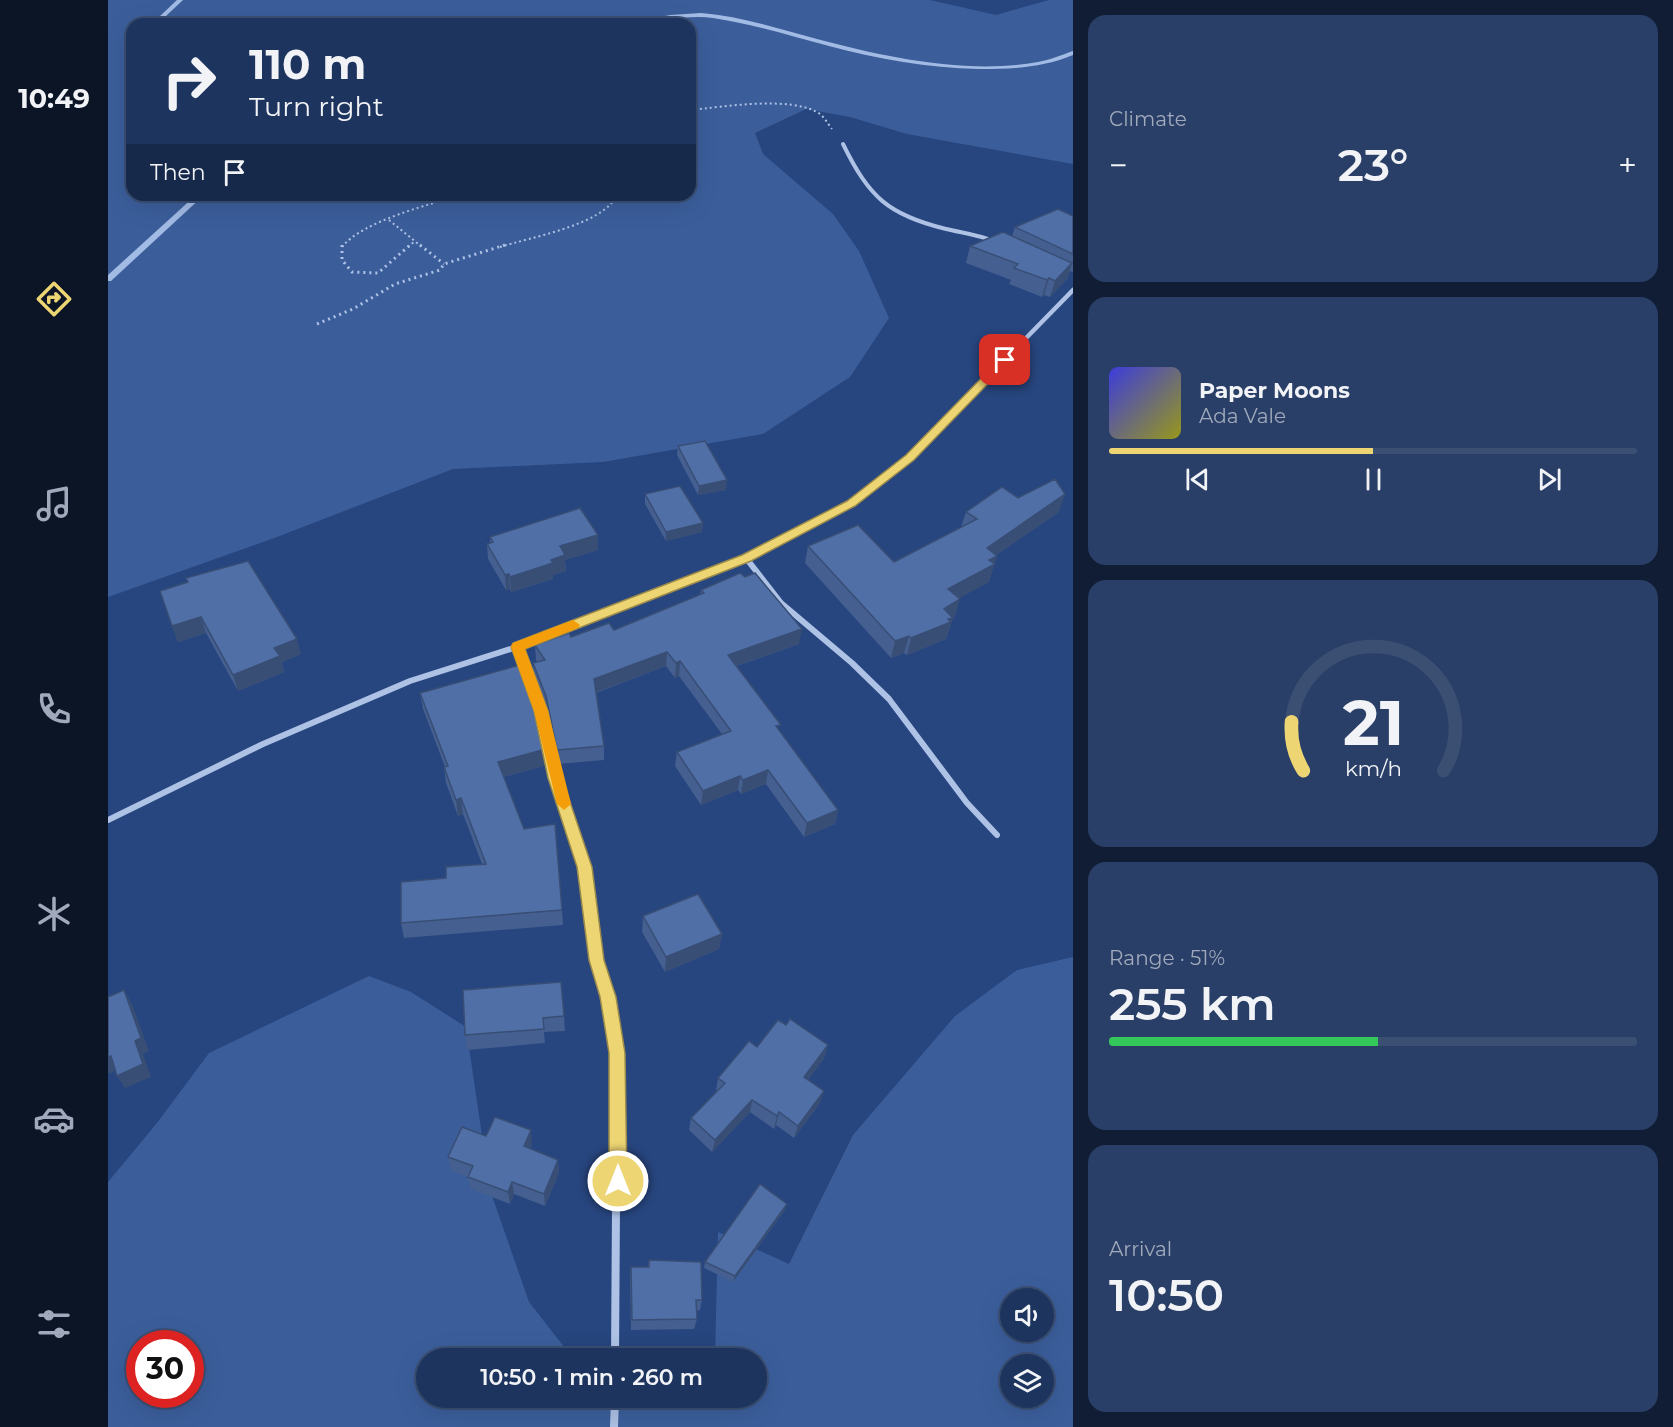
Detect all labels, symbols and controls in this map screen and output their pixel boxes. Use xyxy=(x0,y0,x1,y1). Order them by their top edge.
text: 110 m xyxy=(249,38,366,90)
icon: right xyxy=(150,42,228,120)
text: 10:49 xyxy=(18,82,90,115)
text: Turn right xyxy=(249,90,384,123)
text: Climate xyxy=(1109,107,1187,131)
text: 23° xyxy=(1338,137,1408,192)
text: − xyxy=(1109,145,1128,185)
text: + xyxy=(1618,145,1637,185)
icon: arrive xyxy=(218,156,251,189)
text: Then xyxy=(150,159,206,186)
icon: directions xyxy=(33,278,75,320)
pin xyxy=(979,334,1030,385)
icon: arrive xyxy=(988,343,1021,376)
text: Paper Moons xyxy=(1199,377,1350,404)
text: Ada Vale xyxy=(1199,404,1286,428)
icon: previous xyxy=(1181,463,1214,496)
icon: pause xyxy=(1357,463,1390,496)
icon: next xyxy=(1533,463,1566,496)
icon: music xyxy=(33,483,75,525)
text: 21 xyxy=(1342,685,1404,761)
icon: phone xyxy=(33,688,75,730)
text: km/h xyxy=(1344,755,1402,781)
icon: climate xyxy=(33,893,75,935)
text: Range · 51% xyxy=(1109,946,1225,970)
text: 255 km xyxy=(1109,976,1276,1031)
icon: car xyxy=(33,1098,75,1140)
position arrow xyxy=(586,1149,650,1213)
text: Arrival xyxy=(1109,1237,1172,1261)
text: 10:50 xyxy=(1109,1267,1224,1322)
map controls xyxy=(1000,1288,1054,1408)
button: sound xyxy=(1000,1288,1054,1342)
icon: filters xyxy=(33,1303,75,1345)
speed limit sign: 30 xyxy=(126,1330,204,1408)
button: layers xyxy=(1000,1354,1054,1408)
text: 10:50 · 1 min · 260 m xyxy=(480,1364,703,1391)

